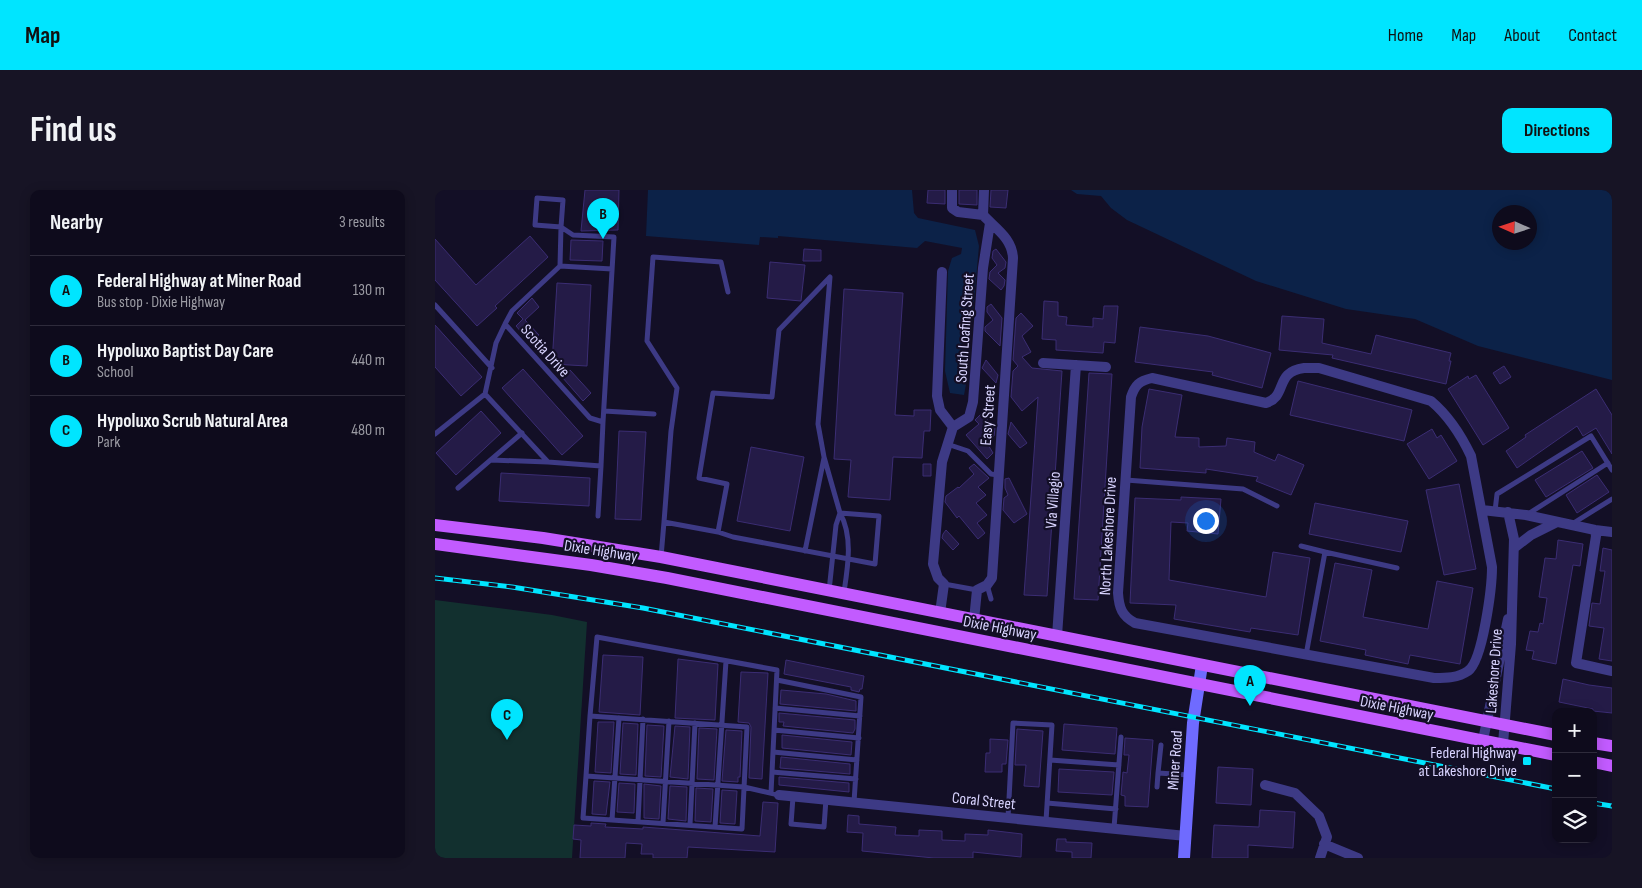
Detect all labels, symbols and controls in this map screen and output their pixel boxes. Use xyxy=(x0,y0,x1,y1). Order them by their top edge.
text: Map xyxy=(25,21,60,50)
text: Home xyxy=(1388,25,1423,46)
text: Map xyxy=(1451,25,1476,46)
text: About xyxy=(1504,25,1540,46)
text: Contact xyxy=(1568,25,1617,46)
button: Directions xyxy=(1502,108,1612,153)
text: Find us xyxy=(30,109,117,152)
pin: B xyxy=(587,198,619,239)
north arrow xyxy=(1492,205,1537,250)
text: Nearby xyxy=(50,210,103,235)
text: 3 results xyxy=(339,213,385,232)
text: Federal Highway at Miner Road xyxy=(97,270,301,293)
street label: South Loafing Street xyxy=(952,273,979,383)
text: A xyxy=(62,281,70,300)
text: 130 m xyxy=(353,281,385,300)
text: Bus stop · Dixie Highway xyxy=(97,293,225,312)
street label: Scotia Drive xyxy=(516,321,573,381)
text: Hypoluxo Baptist Day Care xyxy=(97,340,274,363)
text: B xyxy=(62,351,70,370)
text: 440 m xyxy=(352,351,385,370)
text: School xyxy=(97,363,133,382)
street label: Easy Street xyxy=(977,384,1000,446)
text: Hypoluxo Scrub Natural Area xyxy=(97,410,288,433)
text: C xyxy=(62,421,70,440)
text: 480 m xyxy=(351,421,385,440)
text: Park xyxy=(97,433,120,452)
street label: Via Villagio xyxy=(1042,471,1065,529)
street label: North Lakeshore Drive xyxy=(1096,476,1121,596)
your location xyxy=(1193,508,1219,534)
street label: Dixie Highway xyxy=(563,536,639,567)
street label: Dixie Highway xyxy=(962,612,1038,645)
street label: Lakeshore Drive xyxy=(1482,628,1507,714)
pin: A xyxy=(1234,665,1266,706)
street label: Dixie Highway xyxy=(1359,692,1435,725)
pin: C xyxy=(491,699,523,740)
map controls xyxy=(1552,708,1597,843)
button: + xyxy=(1552,708,1597,753)
street label: Miner Road xyxy=(1164,730,1187,790)
place label: Federal Highway at Lakeshore Drive xyxy=(1419,744,1517,781)
button: − xyxy=(1552,753,1597,798)
marker: Federal Highway at Lakeshore Drive xyxy=(1521,755,1533,767)
street label: Coral Street xyxy=(951,789,1017,814)
button: layers xyxy=(1552,798,1597,843)

